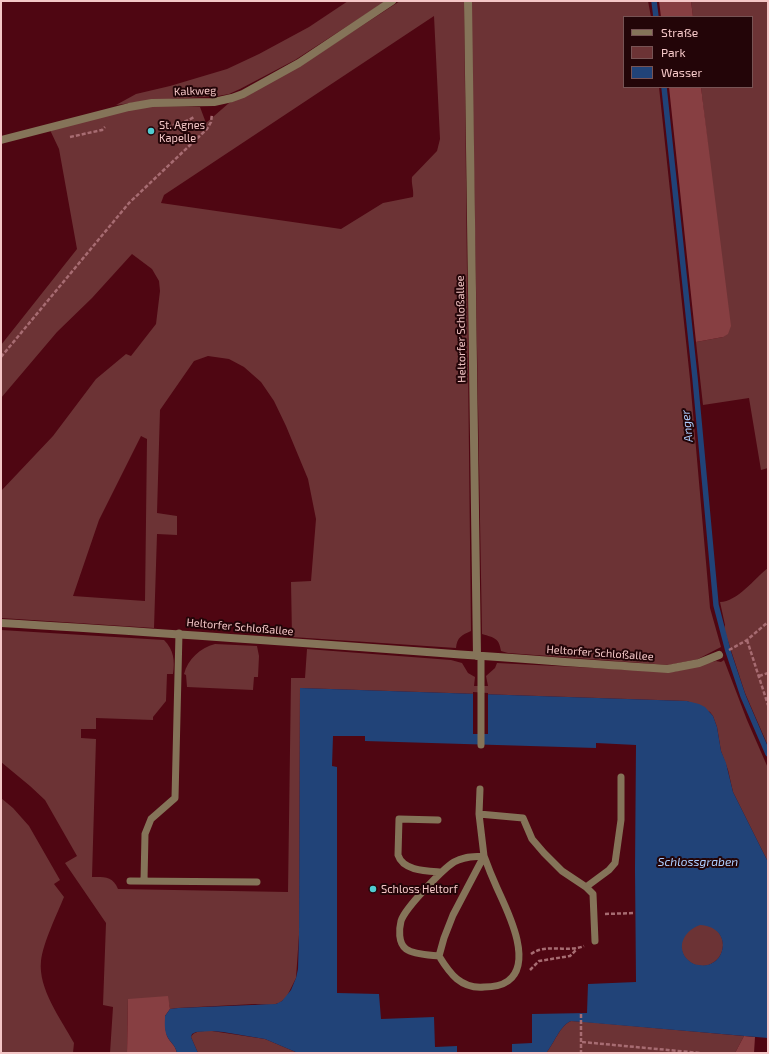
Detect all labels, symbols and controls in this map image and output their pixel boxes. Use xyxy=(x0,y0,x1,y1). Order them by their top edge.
legend xyxy=(623,16,753,88)
text: Straße xyxy=(661,25,698,39)
text: Park xyxy=(661,45,686,59)
text: Wasser xyxy=(661,65,702,79)
street label: Kalkweg xyxy=(174,84,216,98)
place label: St. Agnes Kapelle xyxy=(159,118,205,144)
marker: St. Agnes Kapelle xyxy=(146,126,156,136)
street label: Heltorfer Schloßallee xyxy=(453,275,469,383)
water label: Anger xyxy=(678,409,696,443)
street label: Heltorfer Schloßallee xyxy=(186,616,294,638)
street label: Heltorfer Schloßallee xyxy=(546,643,654,663)
water label: Schlossgraben xyxy=(658,855,738,869)
place label: Schloss Heltorf xyxy=(381,882,458,896)
marker: Schloss Heltorf xyxy=(368,884,378,894)

